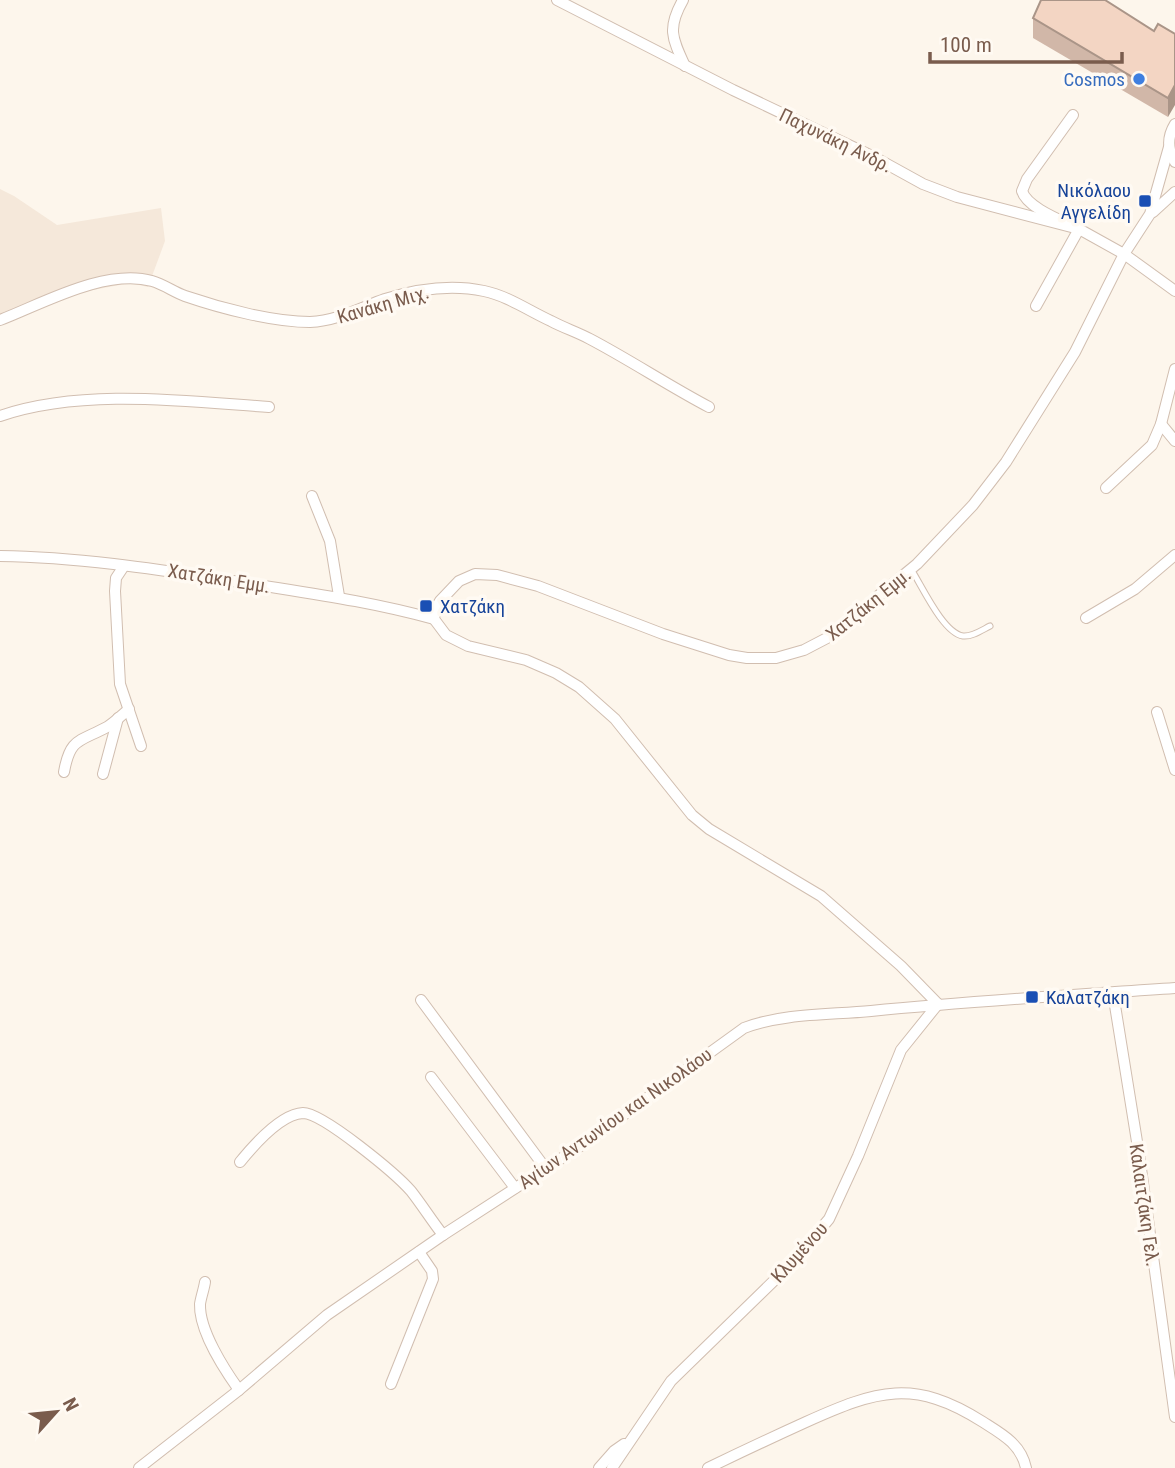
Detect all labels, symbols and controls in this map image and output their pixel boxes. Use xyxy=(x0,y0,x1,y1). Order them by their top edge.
scale bar xyxy=(930,21,1122,65)
text: 100 m xyxy=(940,33,992,57)
place label: Cosmos xyxy=(1064,68,1125,91)
marker: Cosmos xyxy=(1131,71,1147,87)
street label: Παχυνάκη Ανδρ. xyxy=(776,103,896,178)
place label: Νικόλαου Αγγελίδη xyxy=(1057,179,1131,224)
marker: Νικόλαου Αγγελίδη xyxy=(1137,193,1153,209)
street label: Κανάκη Μιχ. xyxy=(335,280,432,329)
street label: Χατζάκη Εμμ. xyxy=(166,559,272,598)
street label: Χατζάκη Εμμ. xyxy=(821,563,916,646)
place label: Χατζάκη xyxy=(440,595,505,618)
marker: Χατζάκη xyxy=(418,598,434,614)
place label: Καλατζάκη xyxy=(1046,986,1130,1009)
marker: Καλατζάκη xyxy=(1024,989,1040,1005)
street label: Αγίων Αντωνίου και Νικολάου xyxy=(514,1043,716,1194)
street label: Καλαιτζάκη Γελ. xyxy=(1125,1142,1164,1268)
street label: Κλυμένου xyxy=(766,1217,833,1287)
north arrow xyxy=(21,1377,91,1447)
text: N xyxy=(58,1394,84,1415)

